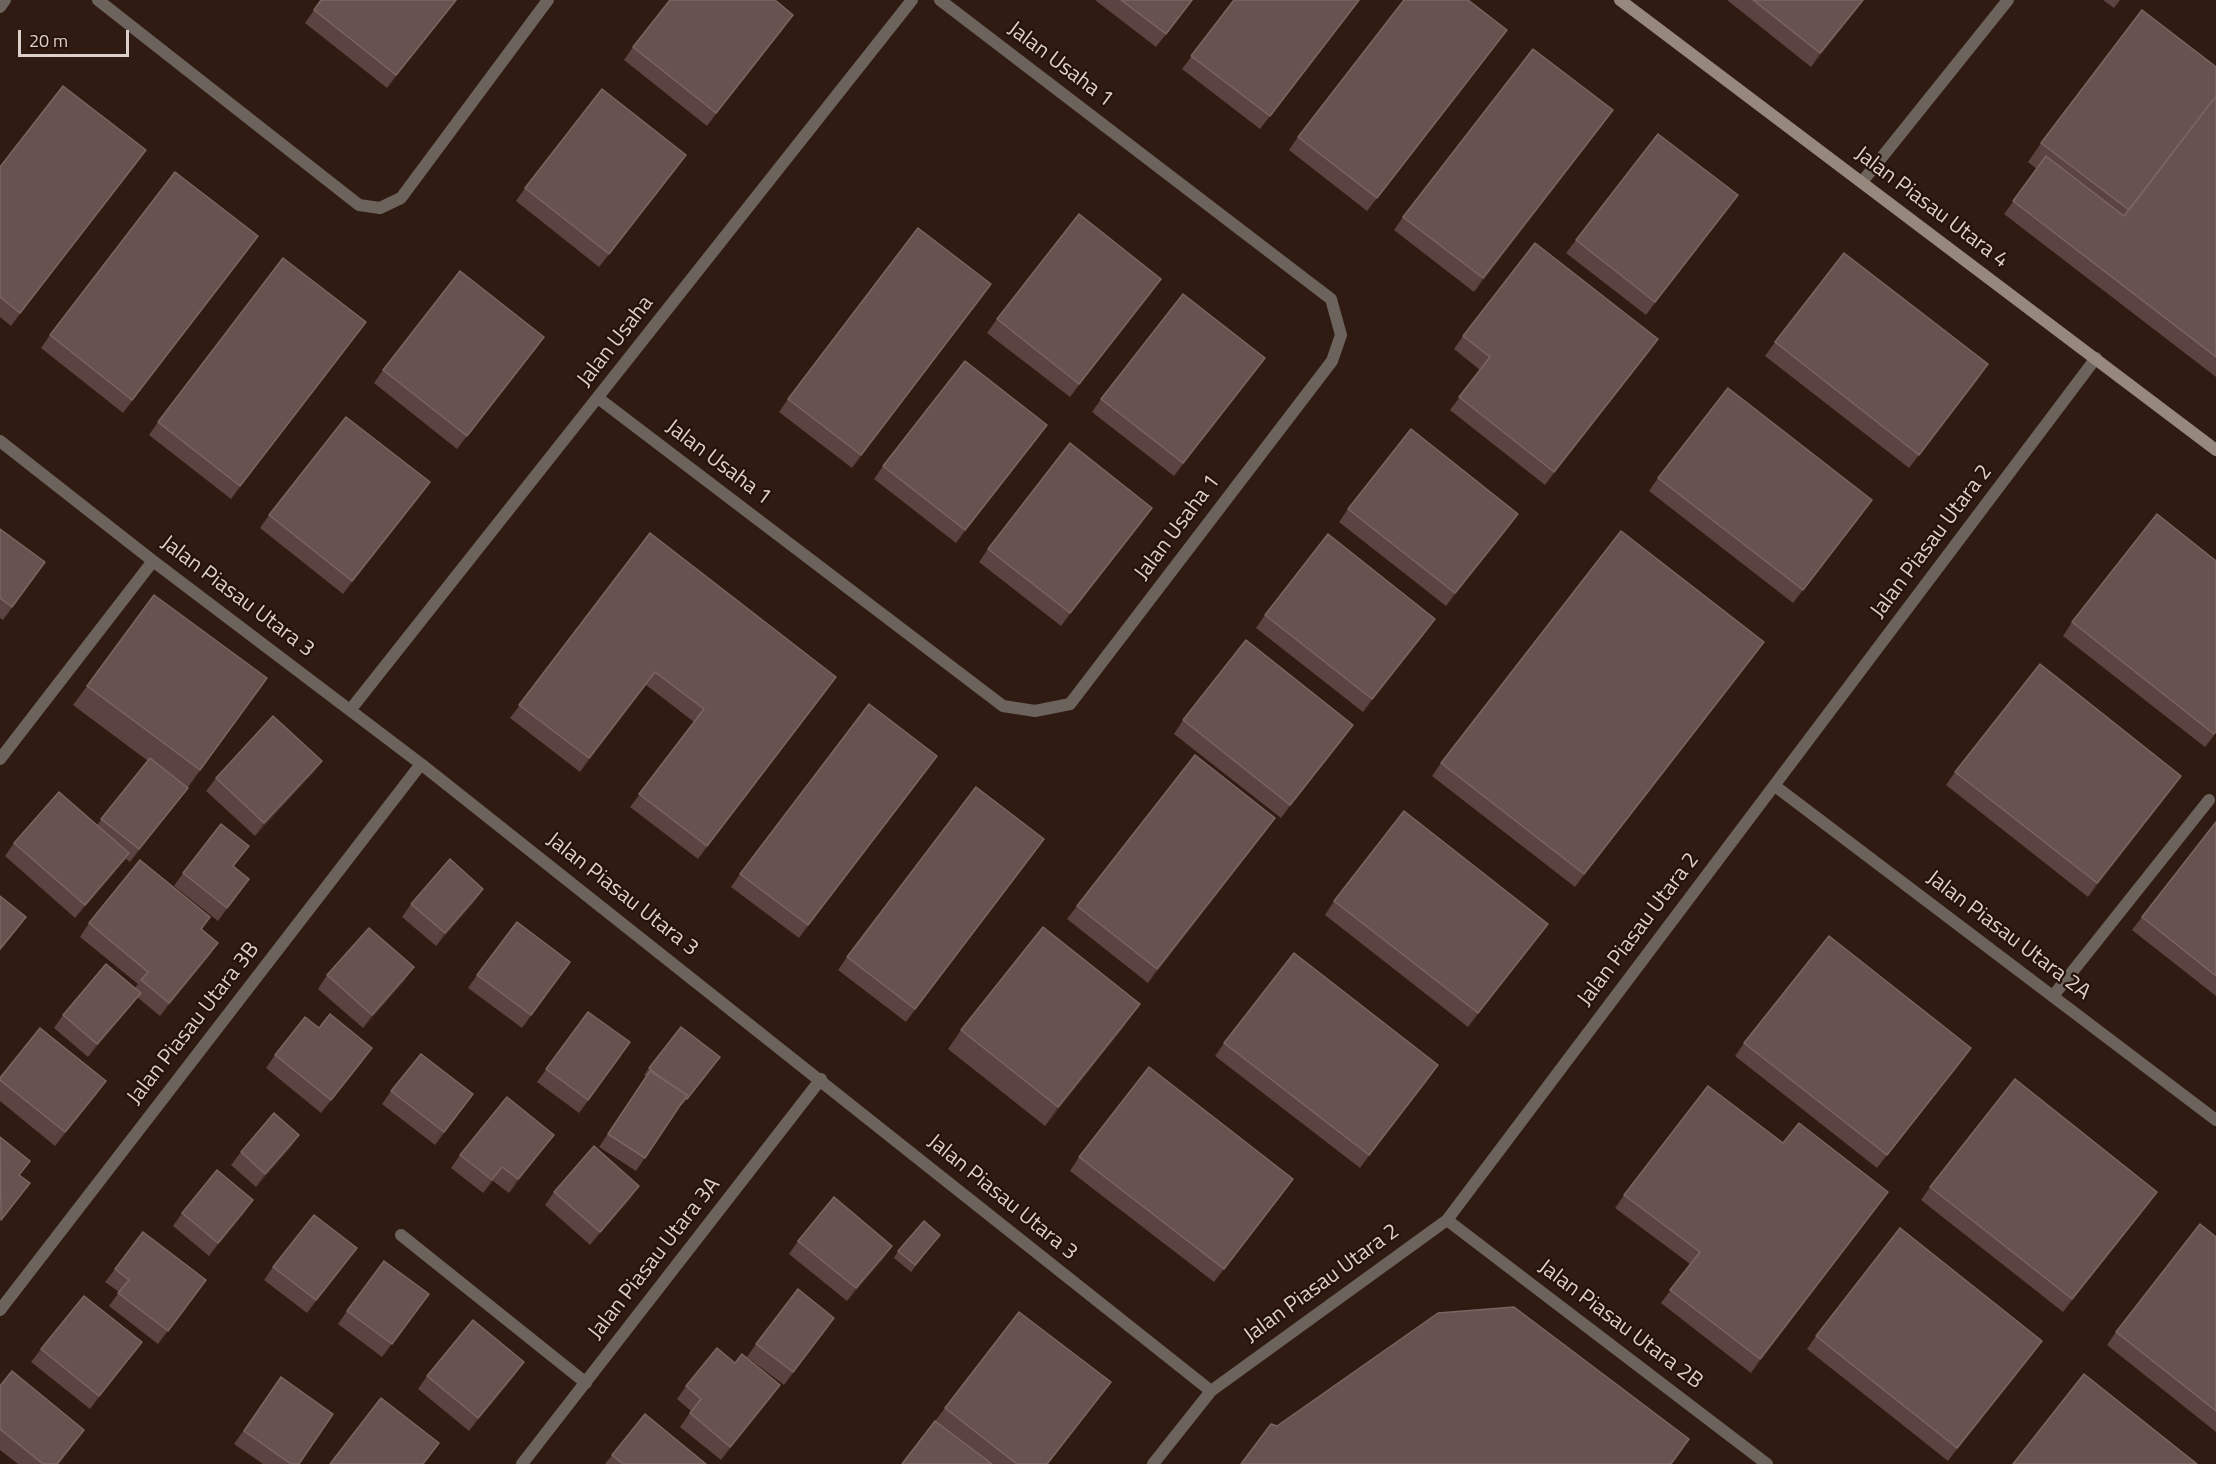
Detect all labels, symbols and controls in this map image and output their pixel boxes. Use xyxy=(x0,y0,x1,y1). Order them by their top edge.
street label: Jalan Usaha 1 xyxy=(1002,17,1118,113)
scale bar xyxy=(21,18,132,56)
text: 20 m xyxy=(29,27,68,54)
street label: Jalan Piasau Utara 4 xyxy=(1849,142,2013,274)
street label: Jalan Usaha xyxy=(572,291,660,393)
street label: Jalan Usaha 1 xyxy=(660,415,776,511)
street label: Jalan Piasau Utara 2 xyxy=(1866,460,1998,624)
street label: Jalan Usaha 1 xyxy=(1130,470,1226,586)
street label: Jalan Piasau Utara 3 xyxy=(155,531,319,663)
street label: Jalan Piasau Utara 3 xyxy=(541,827,703,963)
street label: Jalan Piasau Utara 2 xyxy=(1573,848,1705,1012)
street label: Jalan Piasau Utara 2A xyxy=(1921,866,2095,1006)
street label: Jalan Piasau Utara 3B xyxy=(122,937,266,1111)
street label: Jalan Piasau Utara 3 xyxy=(922,1129,1082,1267)
street label: Jalan Piasau Utara 3A xyxy=(583,1173,727,1345)
street label: Jalan Piasau Utara 2 xyxy=(1239,1219,1405,1349)
street label: Jalan Piasau Utara 2B xyxy=(1533,1255,1707,1395)

